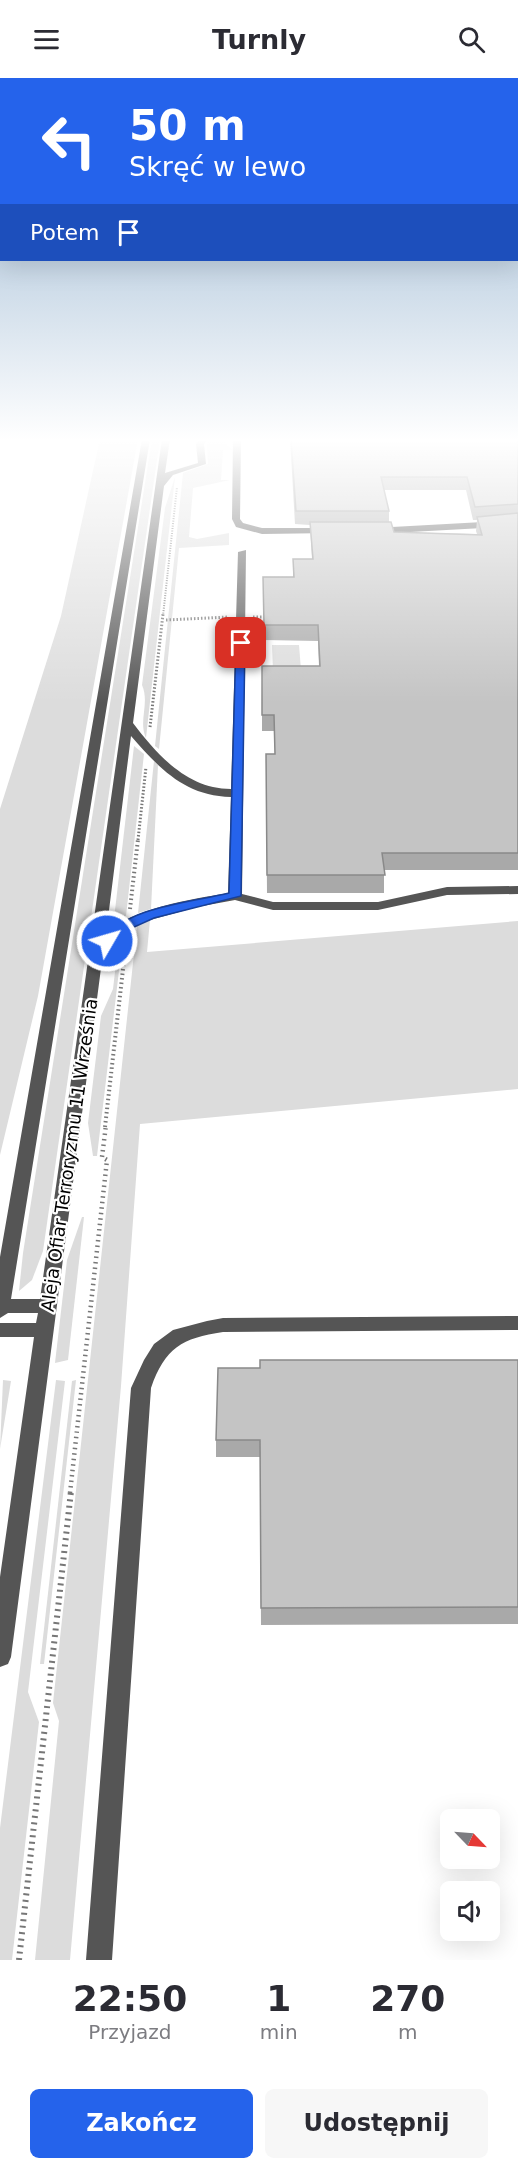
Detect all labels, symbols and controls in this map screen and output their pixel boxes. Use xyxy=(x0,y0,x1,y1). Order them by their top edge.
icon: menu xyxy=(30,23,63,56)
icon: search xyxy=(455,23,488,56)
text: Turnly xyxy=(212,24,306,55)
text: 50 m xyxy=(129,101,246,150)
icon: left xyxy=(30,102,108,180)
text: Skręć w lewo xyxy=(129,151,306,182)
icon: arrive xyxy=(112,216,145,249)
text: Potem xyxy=(30,220,100,245)
pin xyxy=(215,617,266,668)
icon: arrive xyxy=(224,626,257,659)
position arrow xyxy=(75,909,139,973)
street label: Aleja Ofiar Terroryzmu 11 Września xyxy=(37,997,101,1313)
north arrow xyxy=(440,1809,500,1869)
map controls xyxy=(440,1809,500,1941)
button: sound xyxy=(440,1881,500,1941)
text: 22:50 xyxy=(73,1978,187,2019)
text: 1 xyxy=(266,1978,291,2019)
text: 270 xyxy=(370,1978,445,2019)
text: Przyjazd xyxy=(88,2020,172,2044)
text: min xyxy=(260,2020,298,2044)
text: m xyxy=(398,2020,418,2044)
button: Zakończ xyxy=(30,2089,253,2158)
button: Udostępnij xyxy=(265,2089,488,2158)

